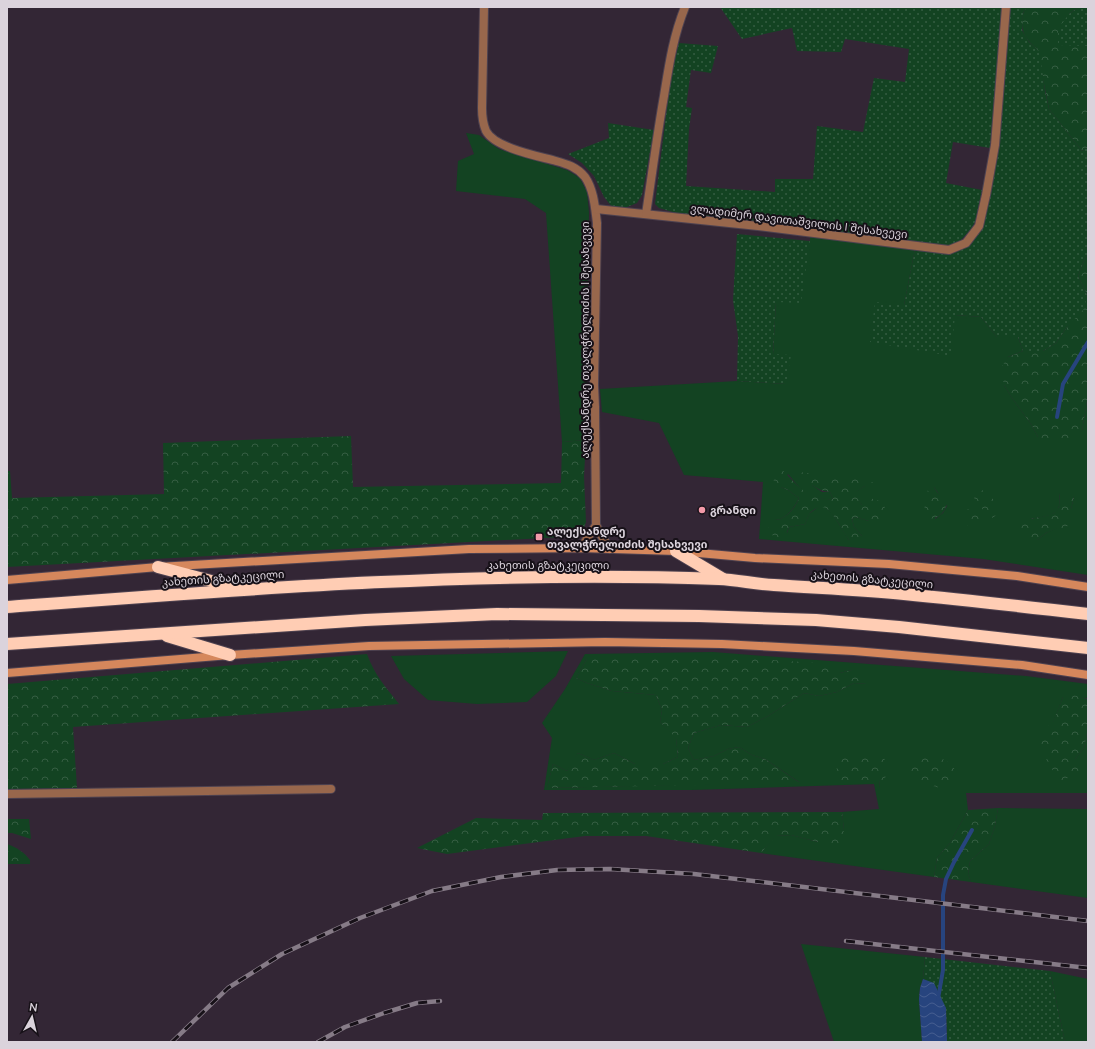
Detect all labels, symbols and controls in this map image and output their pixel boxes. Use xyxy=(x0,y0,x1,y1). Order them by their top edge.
street label: ვლადიმერ დავითაშვილის I შესახვევი xyxy=(690,201,908,241)
street label: ალექსანდრე თვალჭრელიძის I შესახვევი xyxy=(578,221,592,459)
place label: გრანდი xyxy=(710,503,756,517)
marker: გრანდი xyxy=(697,505,707,515)
place label: ალექსანდრე თვალჭრელიძის შესახვევი xyxy=(547,524,708,551)
marker: ალექსანდრე თვალჭრელიძის შესახვევი xyxy=(534,532,544,542)
street label: კახეთის გზატკეცილი xyxy=(487,558,609,572)
street label: კახეთის გზატკეცილი xyxy=(161,567,285,589)
street label: კახეთის გზატკეცილი xyxy=(810,567,934,591)
north arrow xyxy=(12,997,52,1037)
text: N xyxy=(28,1000,38,1015)

